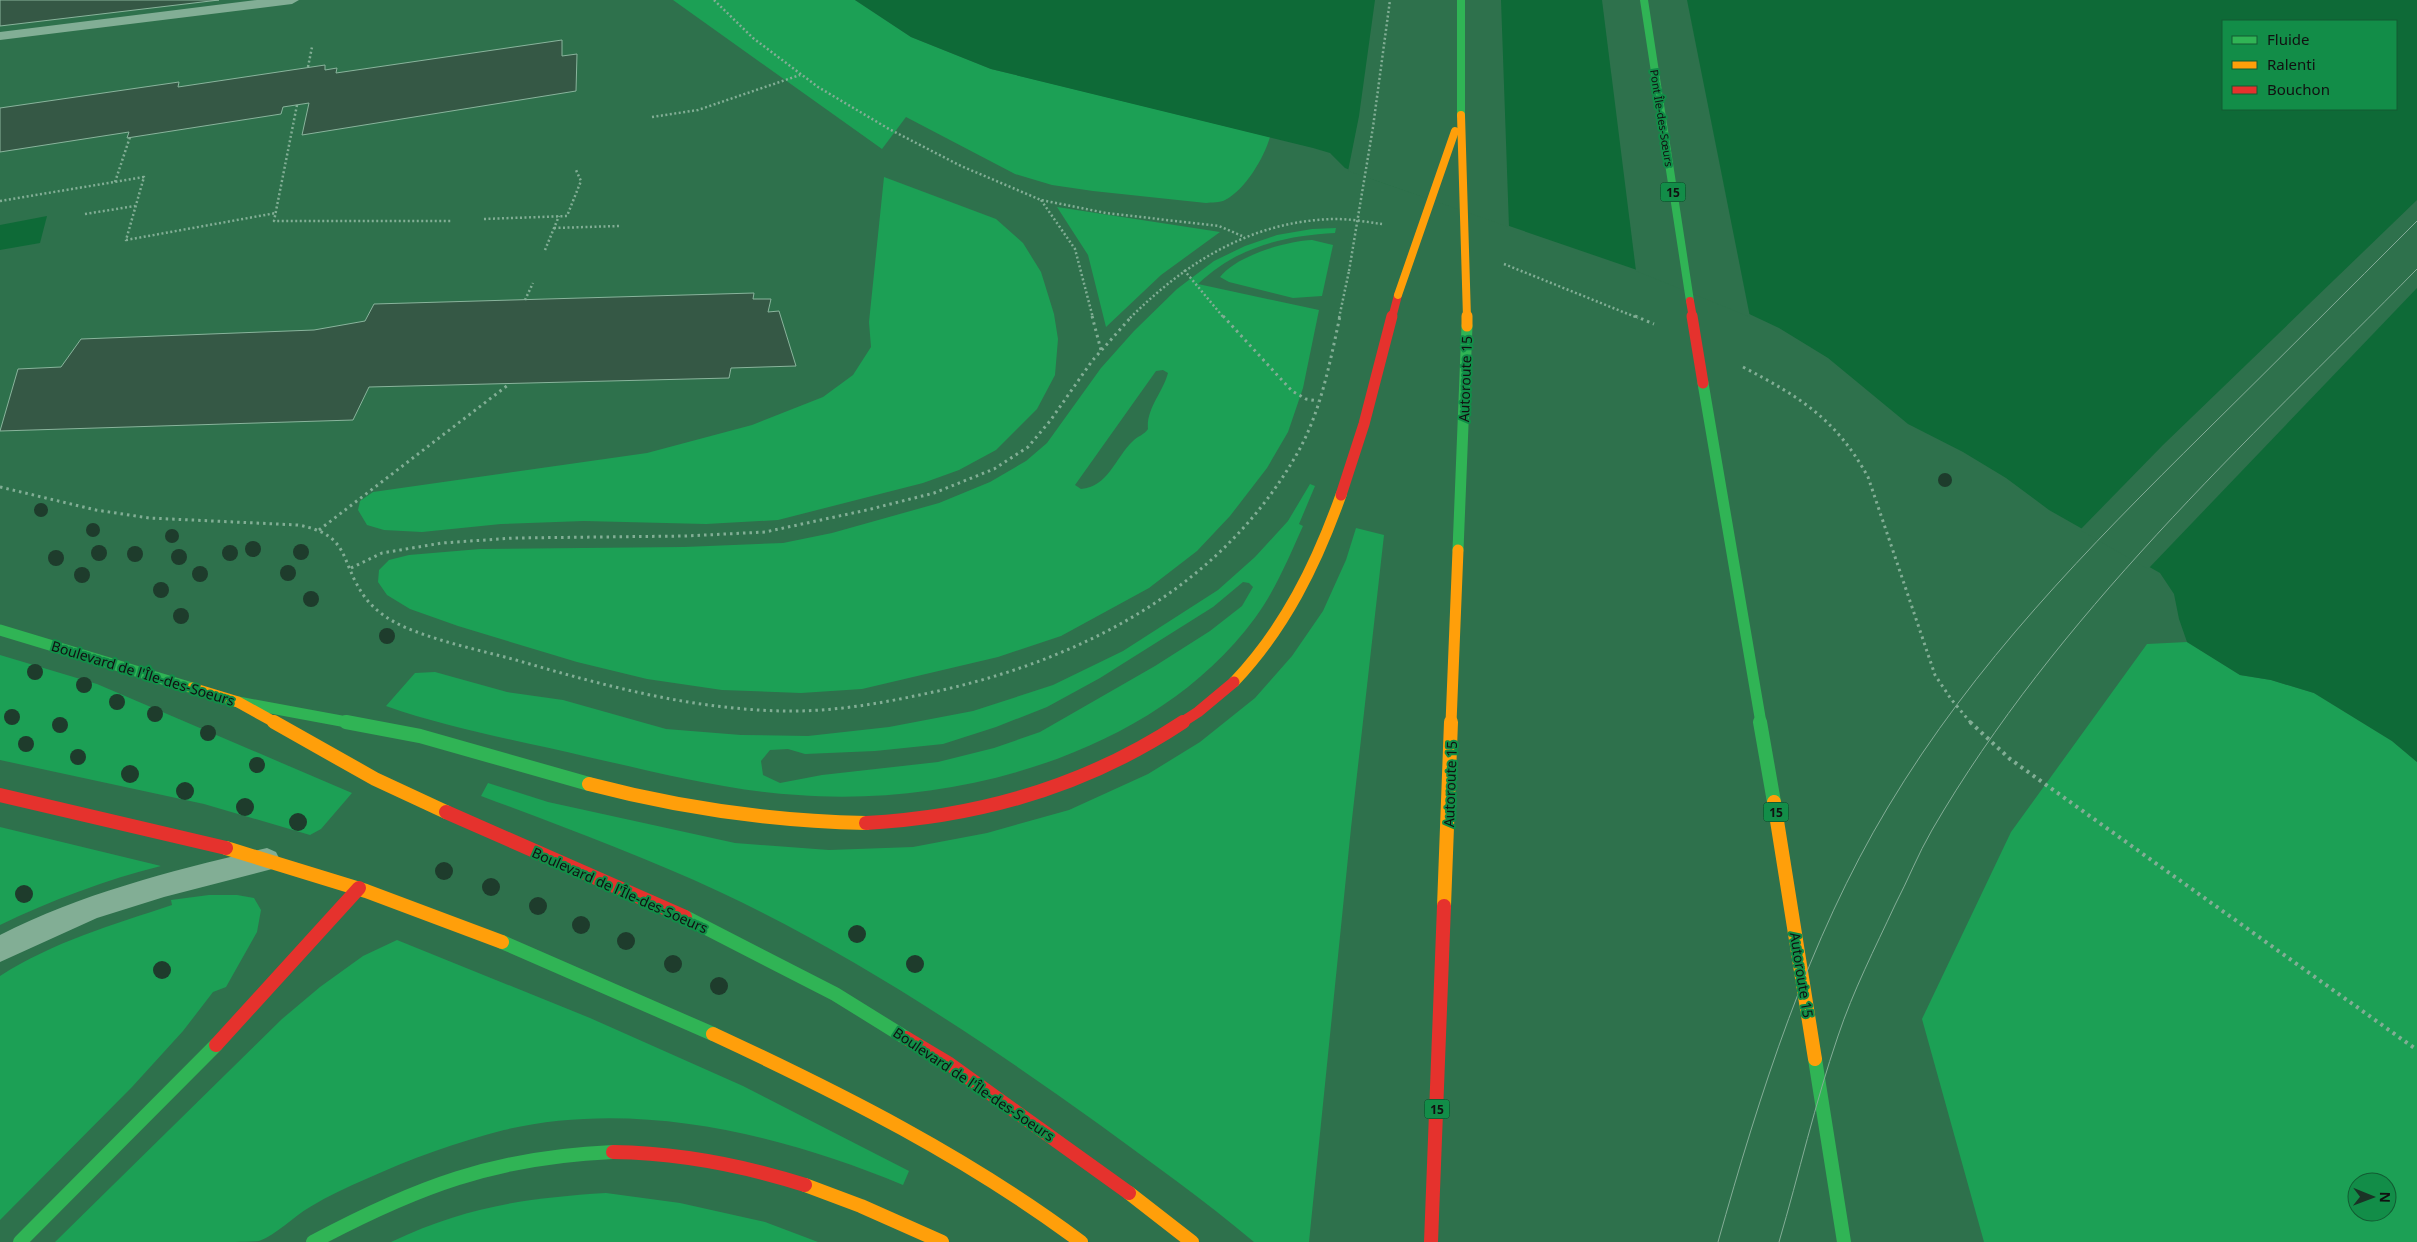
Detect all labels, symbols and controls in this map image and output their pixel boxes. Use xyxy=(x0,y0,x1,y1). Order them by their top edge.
legend xyxy=(2222,20,2397,110)
text: Fluide xyxy=(2267,29,2309,49)
text: Ralenti xyxy=(2267,54,2316,74)
street label: Pont Île-des-Sœurs xyxy=(1647,68,1677,168)
text: Bouchon xyxy=(2267,79,2330,99)
road number: 15 xyxy=(1660,182,1686,202)
street label: Autoroute 15 xyxy=(1454,336,1476,422)
street label: Boulevard de l'Île-des-Soeurs xyxy=(49,636,237,710)
street label: Autoroute 15 xyxy=(1439,741,1461,827)
road number: 15 xyxy=(1764,802,1788,822)
street label: Boulevard de l'Île-des-Soeurs xyxy=(529,843,711,938)
street label: Autoroute 15 xyxy=(1786,931,1818,1019)
street label: Boulevard de l'Île-des-Soeurs xyxy=(890,1023,1059,1145)
road number: 15 xyxy=(1424,1100,1450,1118)
north arrow xyxy=(2347,1172,2397,1222)
text: N xyxy=(2376,1191,2395,1203)

